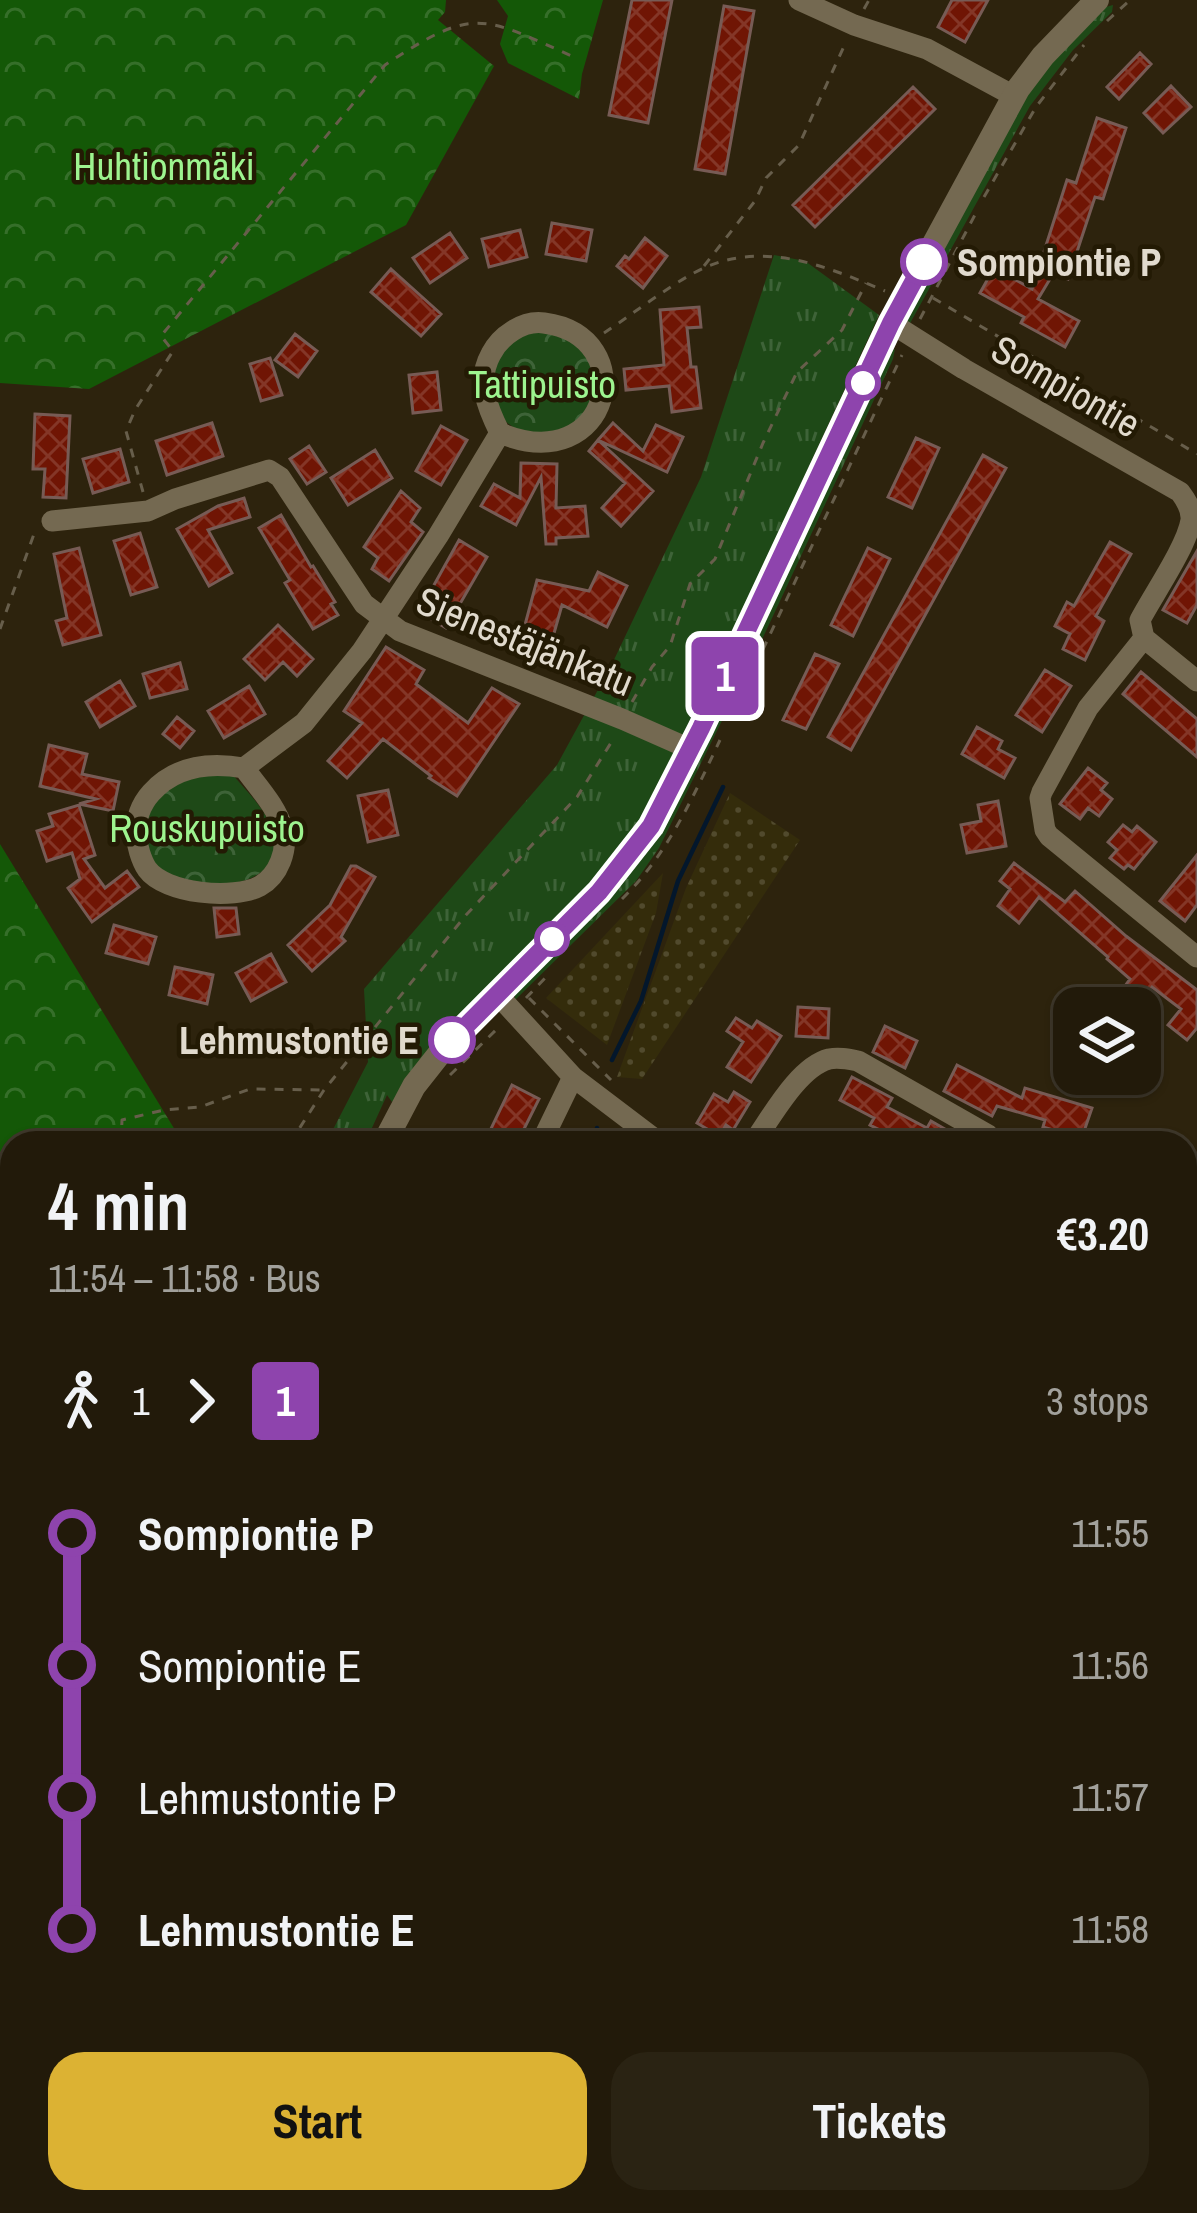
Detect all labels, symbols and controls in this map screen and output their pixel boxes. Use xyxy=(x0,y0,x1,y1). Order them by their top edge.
park label: Huhtionmäki xyxy=(73,140,255,192)
place label: Sompiontie P xyxy=(957,236,1161,288)
marker: Sompiontie P xyxy=(902,240,946,284)
street label: Sompiontie xyxy=(982,323,1150,449)
park label: Tattipuisto xyxy=(468,358,616,410)
unlabelled marker xyxy=(847,367,879,399)
street label: Sienestäjänkatu xyxy=(409,574,641,708)
line badge: 1 xyxy=(686,637,764,715)
text: 1 xyxy=(715,648,735,704)
park label: Rouskupuisto xyxy=(109,802,305,854)
unlabelled marker xyxy=(536,923,568,955)
map controls xyxy=(1053,987,1161,1095)
button: layers xyxy=(1053,987,1161,1095)
place label: Lehmustontie E xyxy=(179,1014,419,1066)
marker: Lehmustontie E xyxy=(430,1018,474,1062)
text: 4 min xyxy=(48,1162,189,1251)
text: €3.20 xyxy=(1057,1203,1149,1264)
text: 11:54 – 11:58 · Bus xyxy=(48,1252,321,1304)
icon: walk xyxy=(48,1368,114,1434)
icon: forward xyxy=(168,1368,234,1434)
text: 1 xyxy=(276,1373,295,1429)
text: 1 xyxy=(132,1375,150,1427)
text: 3 stops xyxy=(1046,1375,1149,1427)
text: Sompiontie P xyxy=(138,1503,374,1564)
text: 11:55 xyxy=(1071,1507,1149,1559)
text: Sompiontie E xyxy=(138,1635,362,1696)
text: 11:56 xyxy=(1071,1639,1149,1691)
text: Lehmustontie P xyxy=(138,1767,396,1828)
text: 11:57 xyxy=(1071,1771,1149,1823)
text: Lehmustontie E xyxy=(138,1899,415,1960)
text: 11:58 xyxy=(1071,1903,1149,1955)
button: Start xyxy=(48,2052,587,2190)
button: Tickets xyxy=(611,2052,1149,2190)

